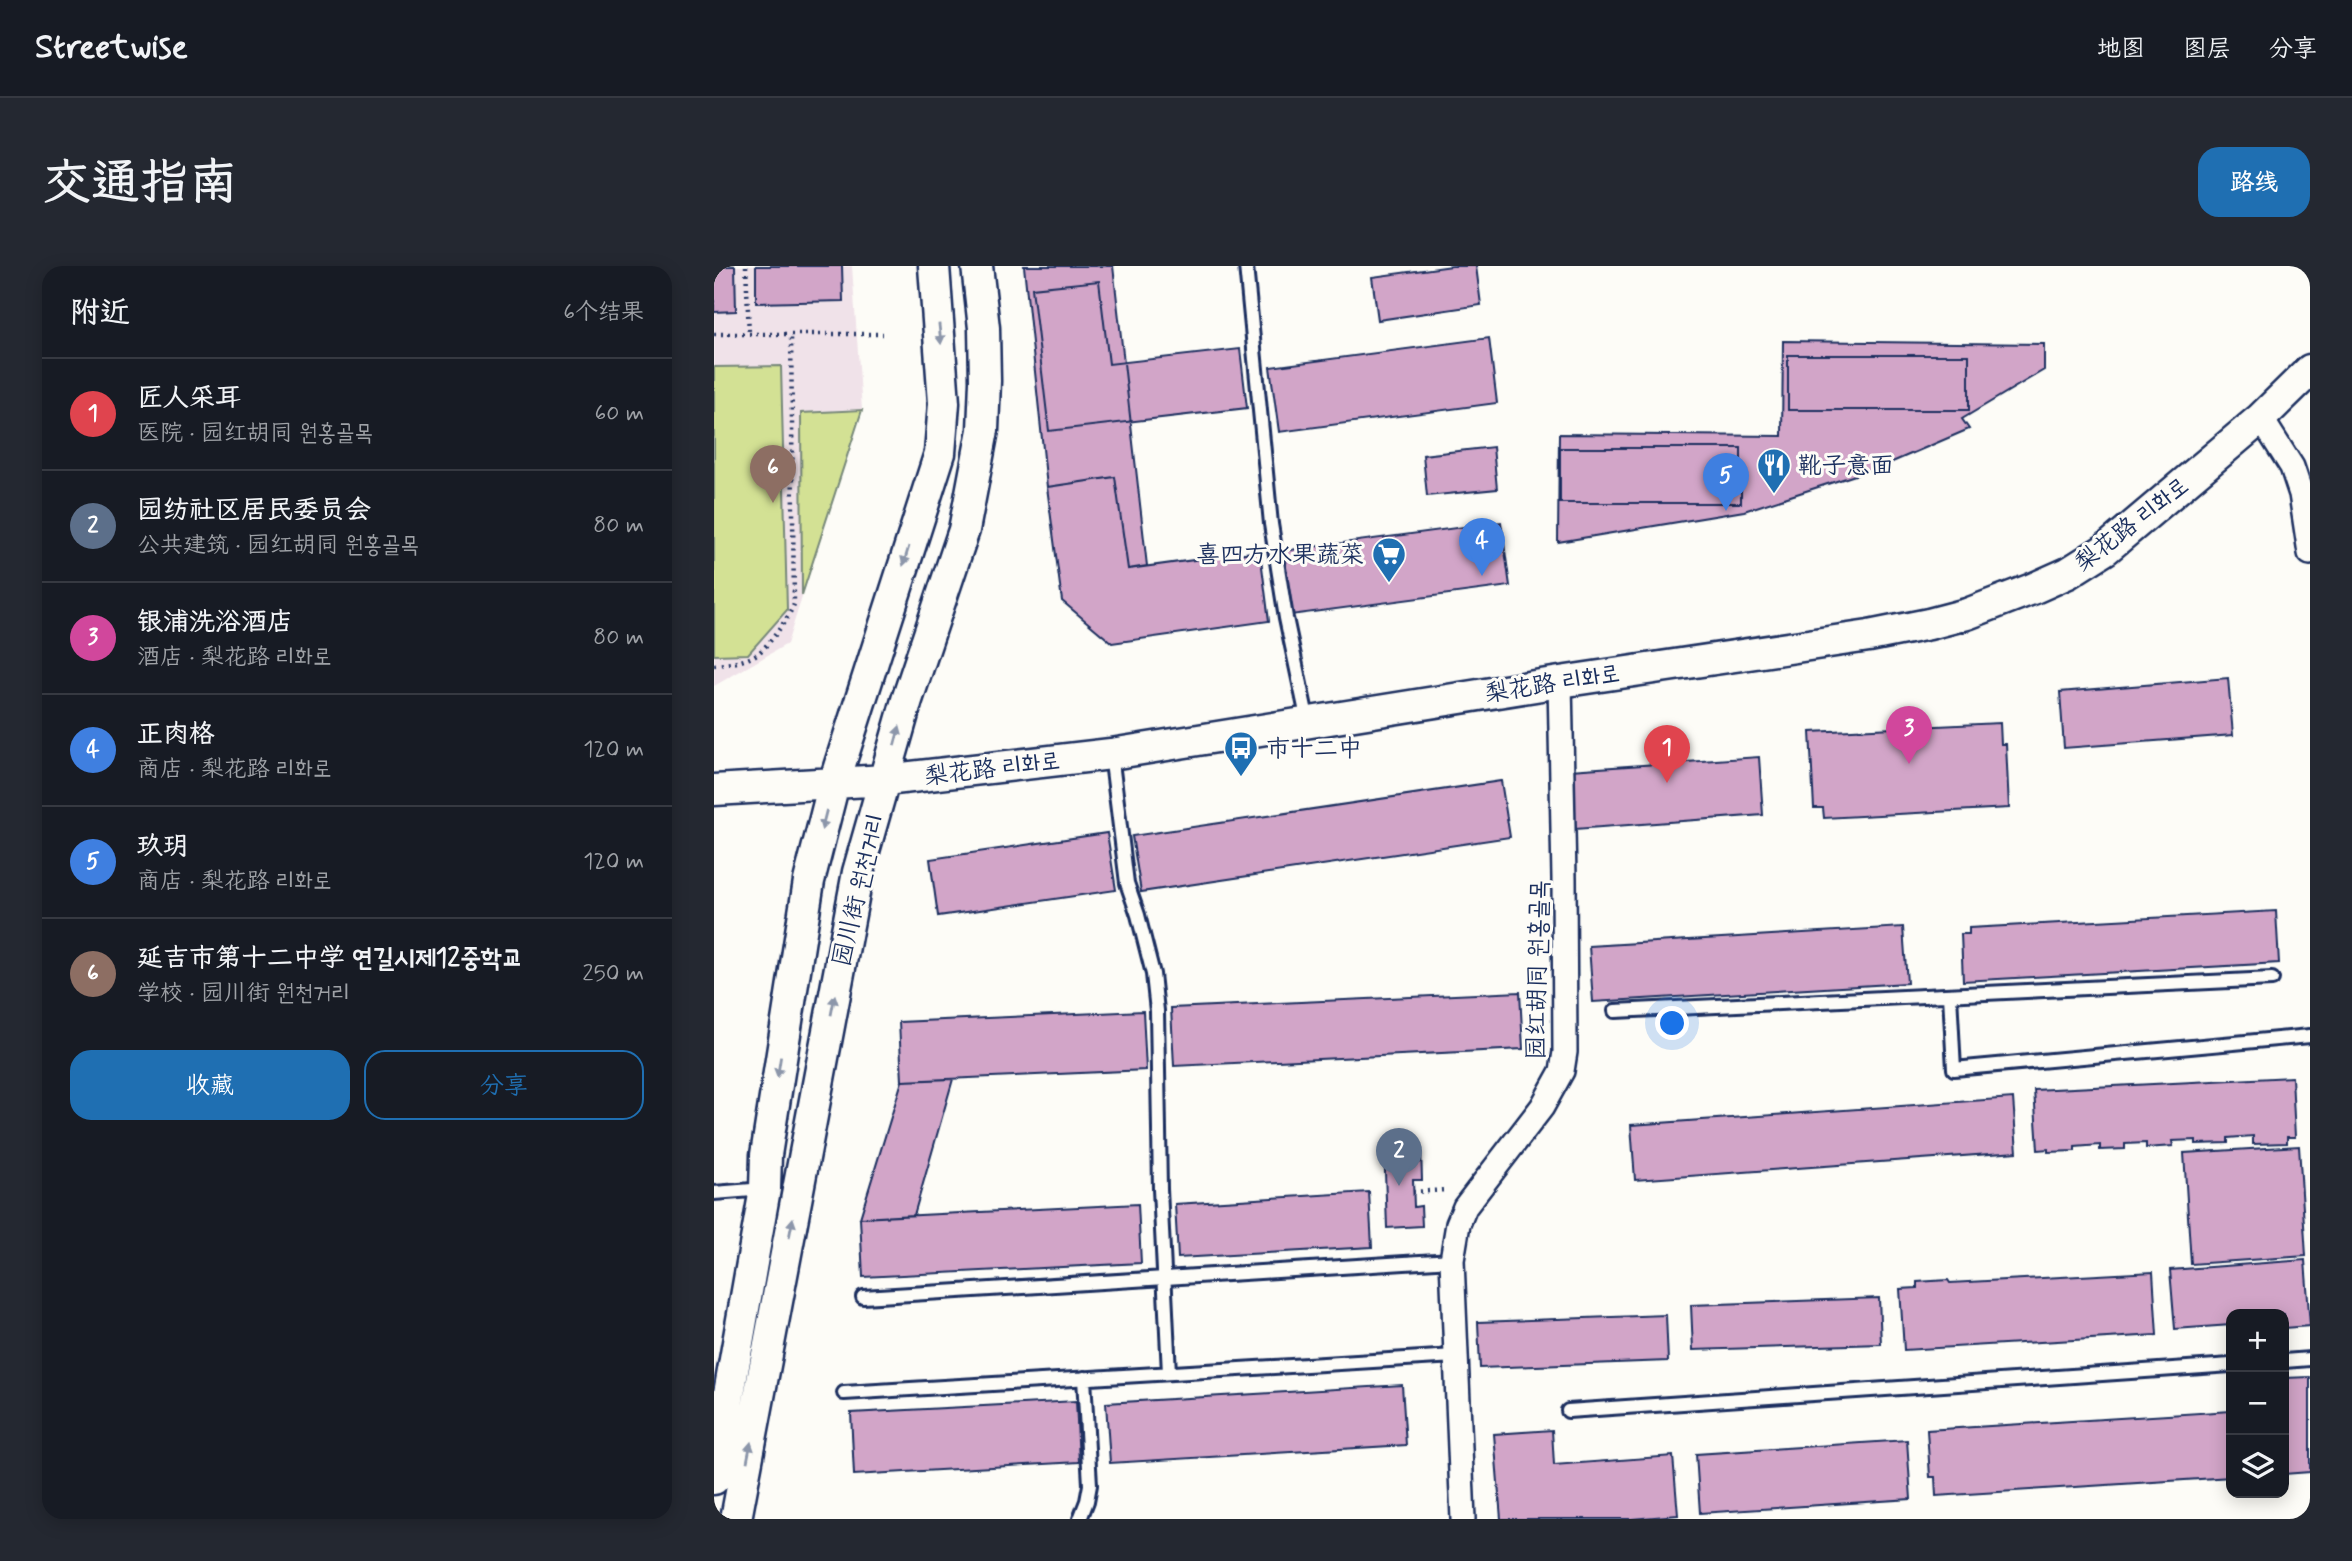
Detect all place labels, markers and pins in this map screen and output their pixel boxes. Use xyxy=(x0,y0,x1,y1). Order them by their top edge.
pin: 6 xyxy=(750,445,796,503)
restaurant icon: 靴子意面 xyxy=(1755,446,1793,495)
place label: 靴子意面 xyxy=(1798,451,1894,482)
pin: 5 xyxy=(1703,453,1749,511)
pin: 4 xyxy=(1459,518,1505,576)
supermarket icon: 喜四方水果蔬菜 xyxy=(1370,535,1408,584)
place label: 喜四方水果蔬菜 xyxy=(1196,540,1364,571)
pin: 3 xyxy=(1886,706,1932,764)
pin: 1 xyxy=(1644,725,1690,783)
bus stop icon: 市十二中 xyxy=(1222,729,1260,778)
place label: 市十二中 xyxy=(1266,734,1362,765)
pin: 2 xyxy=(1376,1128,1422,1186)

